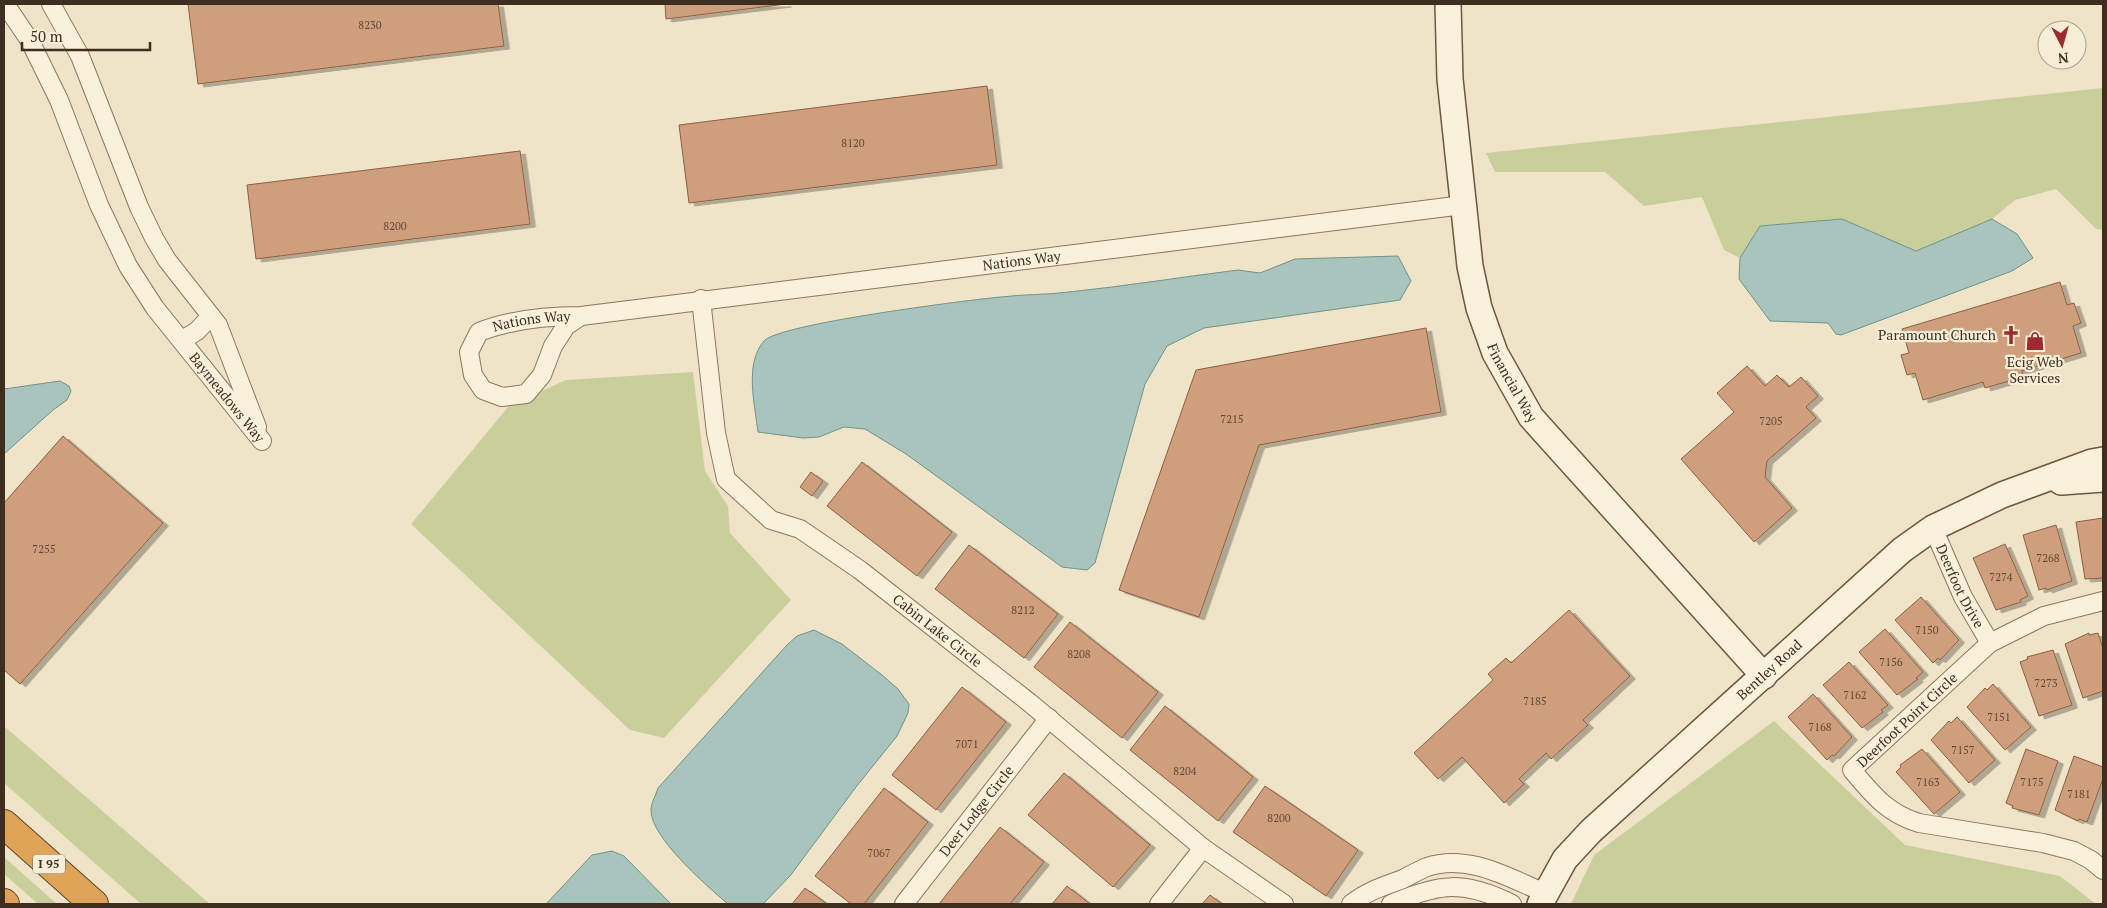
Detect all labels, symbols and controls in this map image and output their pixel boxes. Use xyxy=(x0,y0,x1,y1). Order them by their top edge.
house number: 8230 xyxy=(358,18,382,32)
scale bar xyxy=(22,20,150,52)
north arrow xyxy=(2037,20,2087,70)
text: 50 m xyxy=(30,26,63,46)
text: N xyxy=(2057,48,2070,68)
house number: 8120 xyxy=(841,136,865,150)
house number: 8200 xyxy=(383,219,407,233)
street label: Nations Way xyxy=(982,246,1063,274)
street label: Nations Way xyxy=(490,306,572,336)
church icon: Paramount Church xyxy=(2000,324,2022,346)
place label: Paramount Church xyxy=(1878,325,1996,344)
shop icon: Ecig Web Services xyxy=(2024,330,2046,352)
street label: Financial Way xyxy=(1483,341,1542,427)
street label: Baymeadows Way xyxy=(185,348,270,447)
place label: Ecig Web Services xyxy=(2007,352,2064,387)
house number: 7215 xyxy=(1220,412,1244,426)
house number: 7205 xyxy=(1759,414,1783,428)
street label: Deerfoot Drive xyxy=(1932,541,1989,631)
house number: 7255 xyxy=(32,542,56,556)
house number: 7268 xyxy=(2036,551,2060,565)
house number: 7274 xyxy=(1989,570,2013,584)
street label: Cabin Lake Circle xyxy=(889,589,986,671)
house number: 8212 xyxy=(1011,603,1035,617)
house number: 7150 xyxy=(1915,623,1939,637)
street label: Bentley Road xyxy=(1732,635,1806,704)
house number: 8208 xyxy=(1067,647,1091,661)
house number: 7156 xyxy=(1879,655,1903,669)
street label: Deerfoot Point Circle xyxy=(1852,668,1961,771)
house number: 7273 xyxy=(2034,676,2058,690)
house number: 7162 xyxy=(1843,688,1867,702)
house number: 7185 xyxy=(1523,694,1547,708)
house number: 7151 xyxy=(1987,710,2011,724)
house number: 7168 xyxy=(1808,720,1832,734)
house number: 7071 xyxy=(955,737,979,751)
house number: 7157 xyxy=(1951,743,1975,757)
street label: Deer Lodge Circle xyxy=(935,761,1018,860)
house number: 8204 xyxy=(1173,764,1197,778)
house number: 7163 xyxy=(1916,775,1940,789)
house number: 7175 xyxy=(2020,775,2044,789)
house number: 7181 xyxy=(2067,787,2091,801)
house number: 8200 xyxy=(1267,811,1291,825)
house number: 7067 xyxy=(867,846,891,860)
road number: I 95 xyxy=(33,854,65,874)

